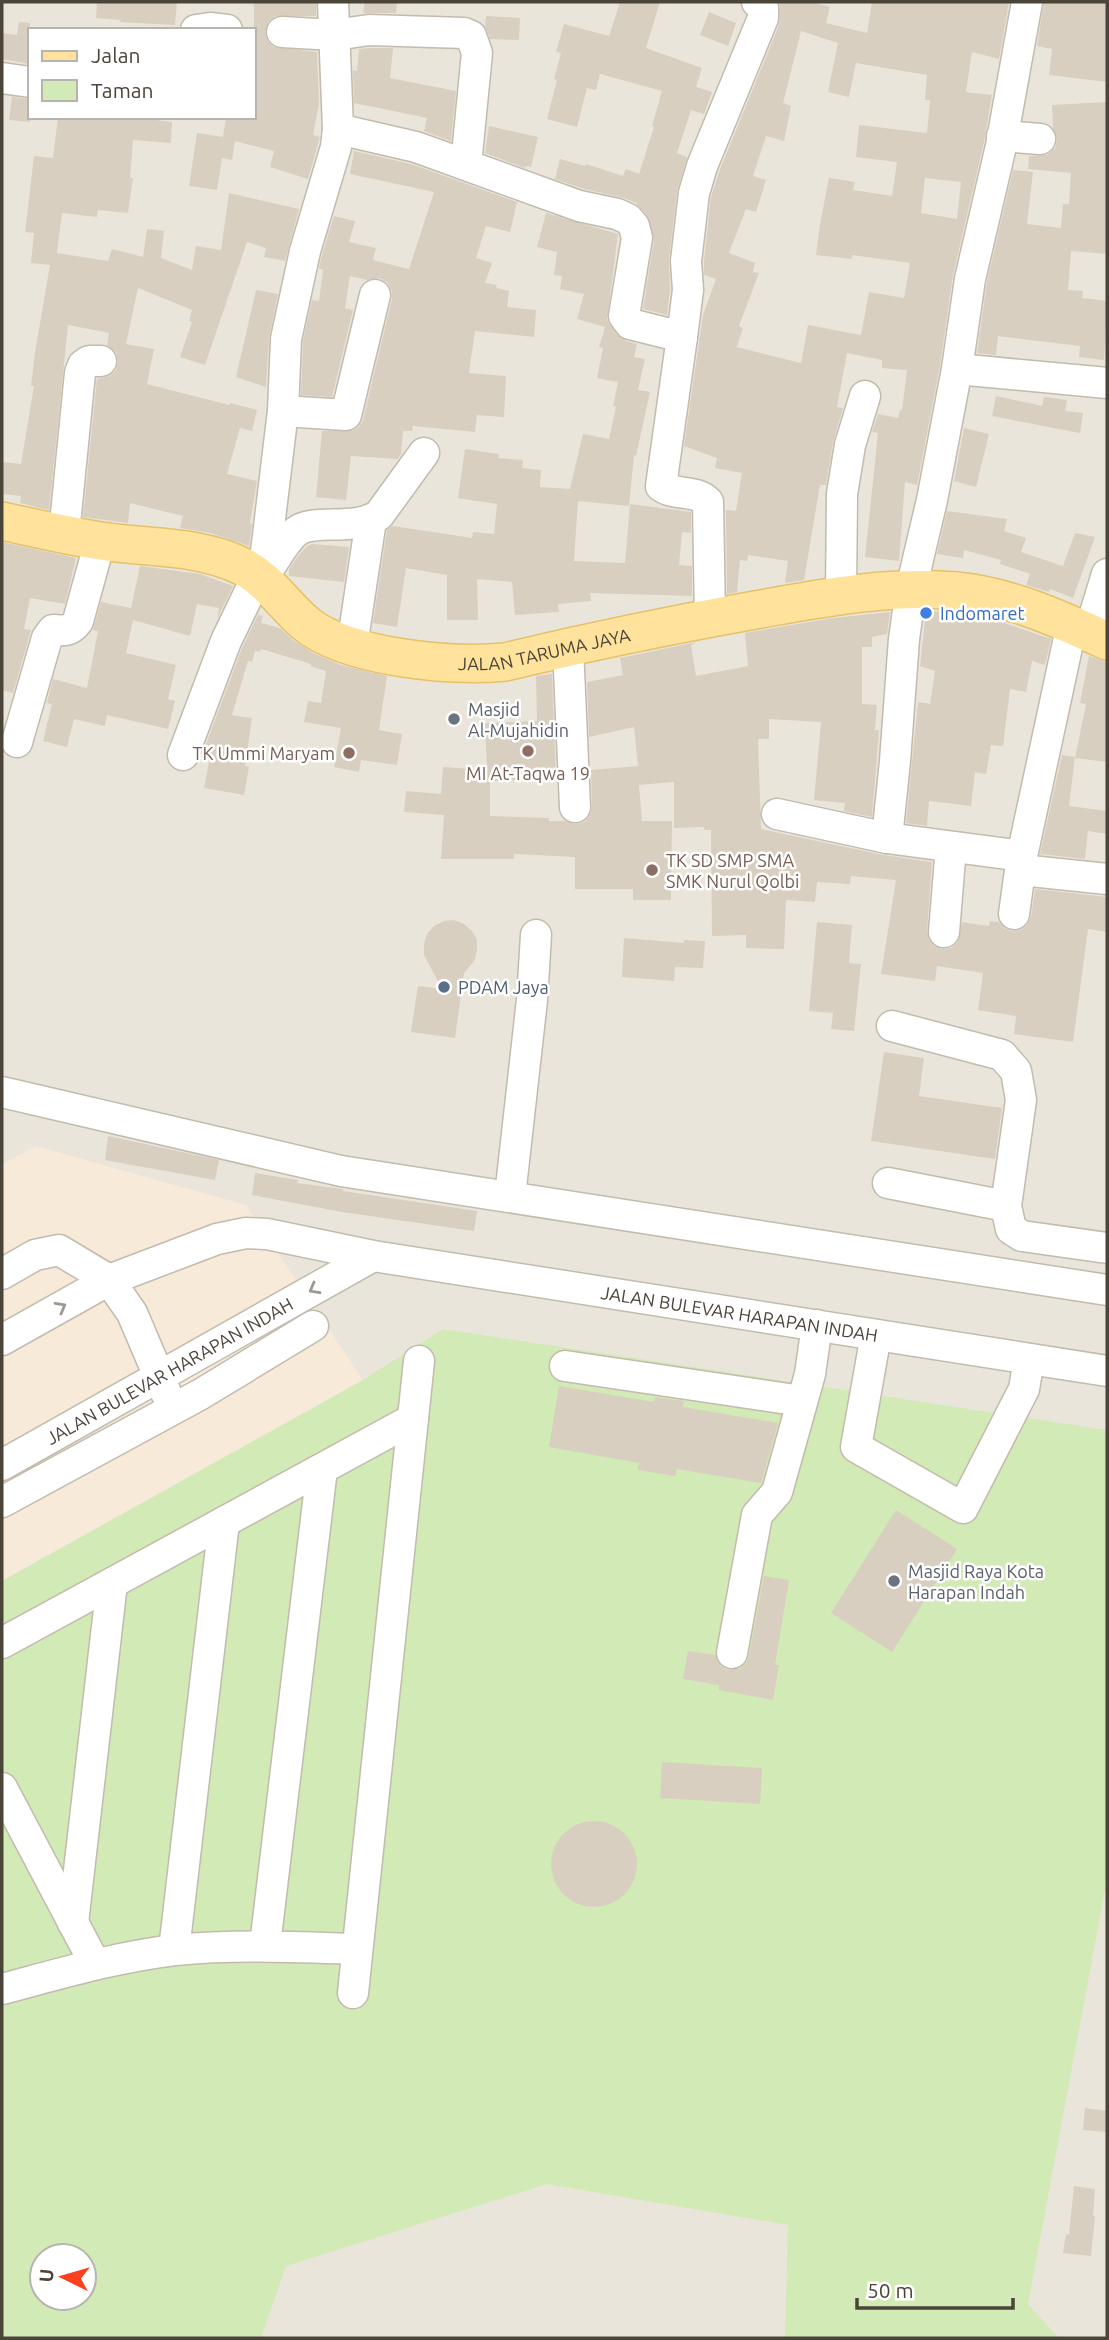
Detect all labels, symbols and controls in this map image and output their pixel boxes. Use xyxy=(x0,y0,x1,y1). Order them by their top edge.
legend xyxy=(28,28,256,119)
text: Jalan xyxy=(91,43,140,67)
text: Taman xyxy=(91,78,154,102)
place label: Indomaret xyxy=(940,603,1025,623)
marker: Indomaret xyxy=(918,605,934,621)
street label: JALAN TARUMA JAYA xyxy=(458,624,632,673)
place label: Masjid Al-Mujahidin xyxy=(468,699,569,740)
marker: Masjid Al-Mujahidin xyxy=(446,711,462,727)
place label: TK Ummi Maryam xyxy=(192,743,335,763)
marker: MI At-Taqwa 19 xyxy=(520,743,536,759)
marker: TK Ummi Maryam xyxy=(341,745,357,761)
place label: MI At-Taqwa 19 xyxy=(466,763,590,783)
place label: TK SD SMP SMA SMK Nurul Qolbi xyxy=(666,850,799,892)
marker: TK SD SMP SMA SMK Nurul Qolbi xyxy=(644,862,660,878)
place label: PDAM Jaya xyxy=(458,977,549,997)
marker: PDAM Jaya xyxy=(436,979,452,995)
one-way arrow xyxy=(309,1281,321,1294)
street label: JALAN BULEVAR HARAPAN INDAH xyxy=(600,1282,879,1345)
street label: JALAN BULEVAR HARAPAN INDAH xyxy=(42,1293,296,1448)
one-way arrow xyxy=(54,1302,67,1315)
place label: Masjid Raya Kota Harapan Indah xyxy=(908,1561,1044,1602)
marker: Masjid Raya Kota Harapan Indah xyxy=(886,1573,902,1589)
north arrow xyxy=(28,2242,98,2312)
scale bar xyxy=(857,2266,1013,2310)
text: U xyxy=(35,2268,58,2283)
text: 50 m xyxy=(867,2278,914,2302)

